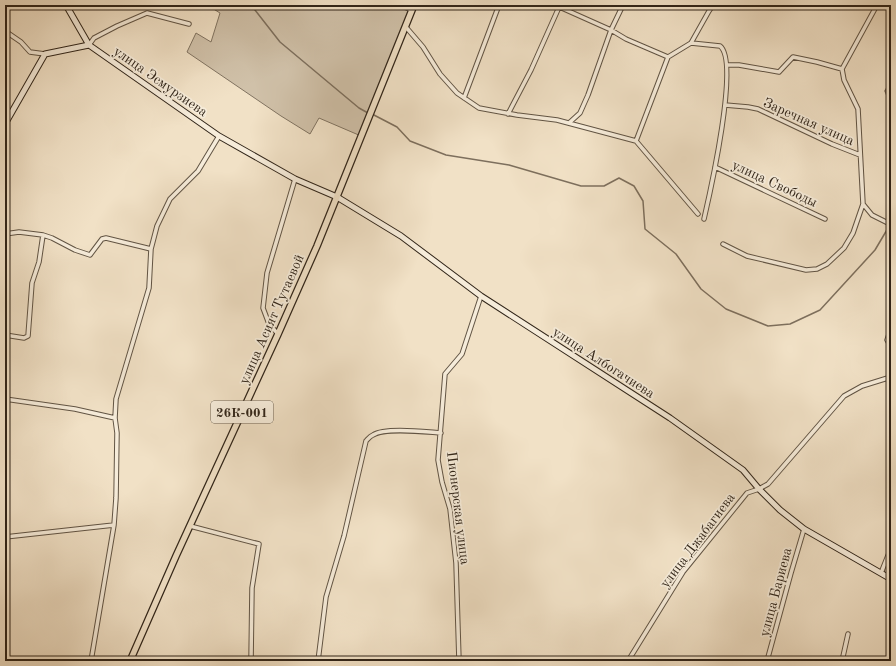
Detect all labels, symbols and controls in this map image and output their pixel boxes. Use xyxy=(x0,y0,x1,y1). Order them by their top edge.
street label: улица Эсмурзиева xyxy=(111,44,210,119)
street label: Заречная улица xyxy=(761,96,856,148)
street label: улица Свободы xyxy=(730,158,819,210)
street label: улица Асият Тутаевой xyxy=(237,252,307,386)
street label: улица Албогачиева xyxy=(550,325,657,401)
road number: 26К-001 xyxy=(211,401,273,423)
street label: Пионерская улица xyxy=(444,451,472,566)
street label: улица Джабагиева xyxy=(658,491,738,591)
street label: улица Бариева xyxy=(757,546,795,638)

